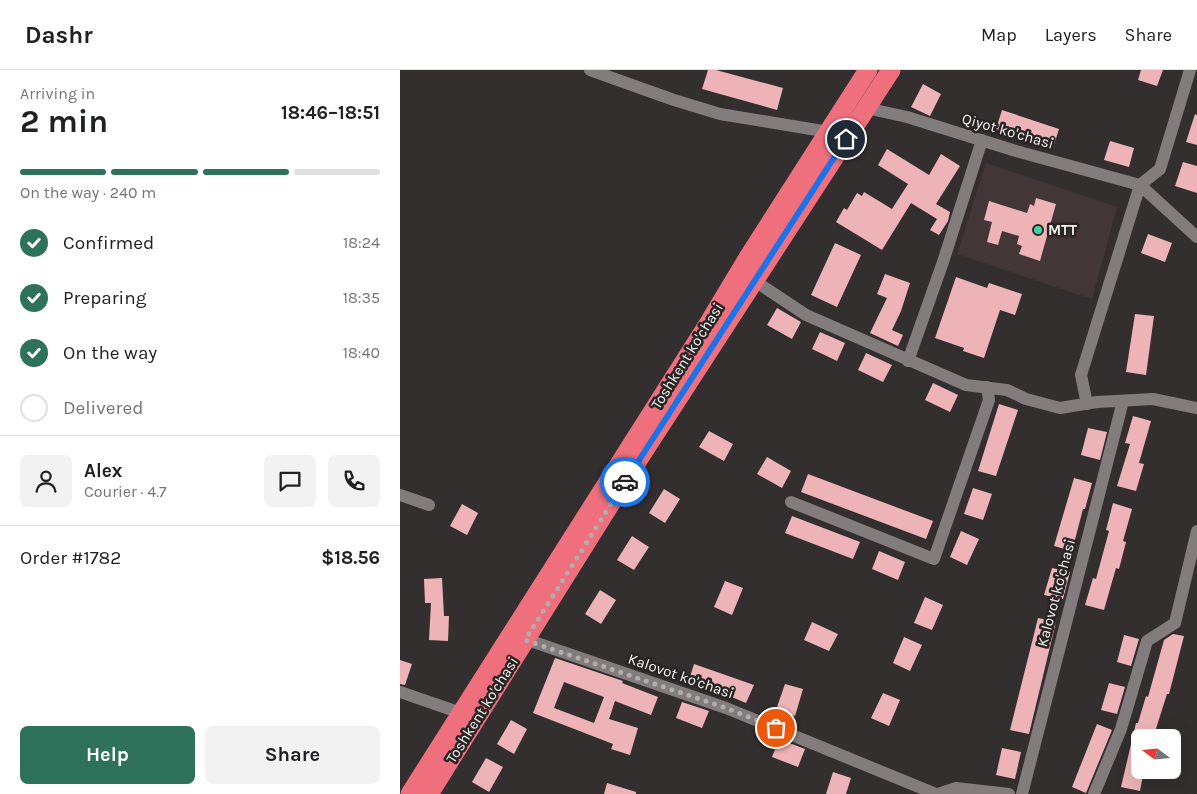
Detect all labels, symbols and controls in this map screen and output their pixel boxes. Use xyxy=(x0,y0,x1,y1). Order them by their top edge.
text: Dashr xyxy=(25,21,93,49)
text: Map xyxy=(981,24,1017,46)
text: Layers xyxy=(1045,24,1097,46)
text: Share xyxy=(1125,24,1172,46)
text: Arriving in xyxy=(20,84,95,103)
text: 18:46–18:51 xyxy=(281,102,380,124)
text: 2 min xyxy=(20,103,108,140)
street label: Qiyot ko'chasi xyxy=(960,109,1056,153)
pin xyxy=(825,118,867,160)
icon: home xyxy=(832,125,860,153)
text: On the way · 240 m xyxy=(20,183,156,202)
place label: MTT xyxy=(1048,221,1077,239)
marker: MTT xyxy=(1032,224,1044,236)
icon: check xyxy=(20,229,48,257)
text: Confirmed xyxy=(63,232,154,254)
text: 18:24 xyxy=(343,233,380,252)
icon: check xyxy=(20,284,48,312)
text: Preparing xyxy=(63,287,146,309)
text: 18:35 xyxy=(343,288,380,307)
street label: Toshkent ko'chasi xyxy=(647,300,727,412)
icon: check xyxy=(20,339,48,367)
text: On the way xyxy=(63,342,157,364)
text: 18:40 xyxy=(343,343,380,362)
text: Delivered xyxy=(63,397,143,419)
button: person xyxy=(20,455,72,507)
button: chat xyxy=(264,455,316,507)
button: phone xyxy=(328,455,380,507)
courier xyxy=(600,457,650,507)
text: Alex xyxy=(84,460,122,482)
icon: car xyxy=(611,468,639,496)
text: Courier · 4.7 xyxy=(84,482,167,501)
street label: Kalovot ko'chasi xyxy=(1033,537,1079,649)
text: Order #1782 xyxy=(20,547,121,569)
text: $18.56 xyxy=(321,547,380,569)
street label: Kalovot ko'chasi xyxy=(626,649,736,703)
street label: Toshkent ko'chasi xyxy=(442,654,522,766)
pin xyxy=(755,707,797,749)
icon: bag xyxy=(762,714,790,742)
button: Help xyxy=(20,726,195,784)
button: Share xyxy=(205,726,380,784)
north arrow xyxy=(1131,729,1181,779)
map controls xyxy=(1131,729,1181,779)

